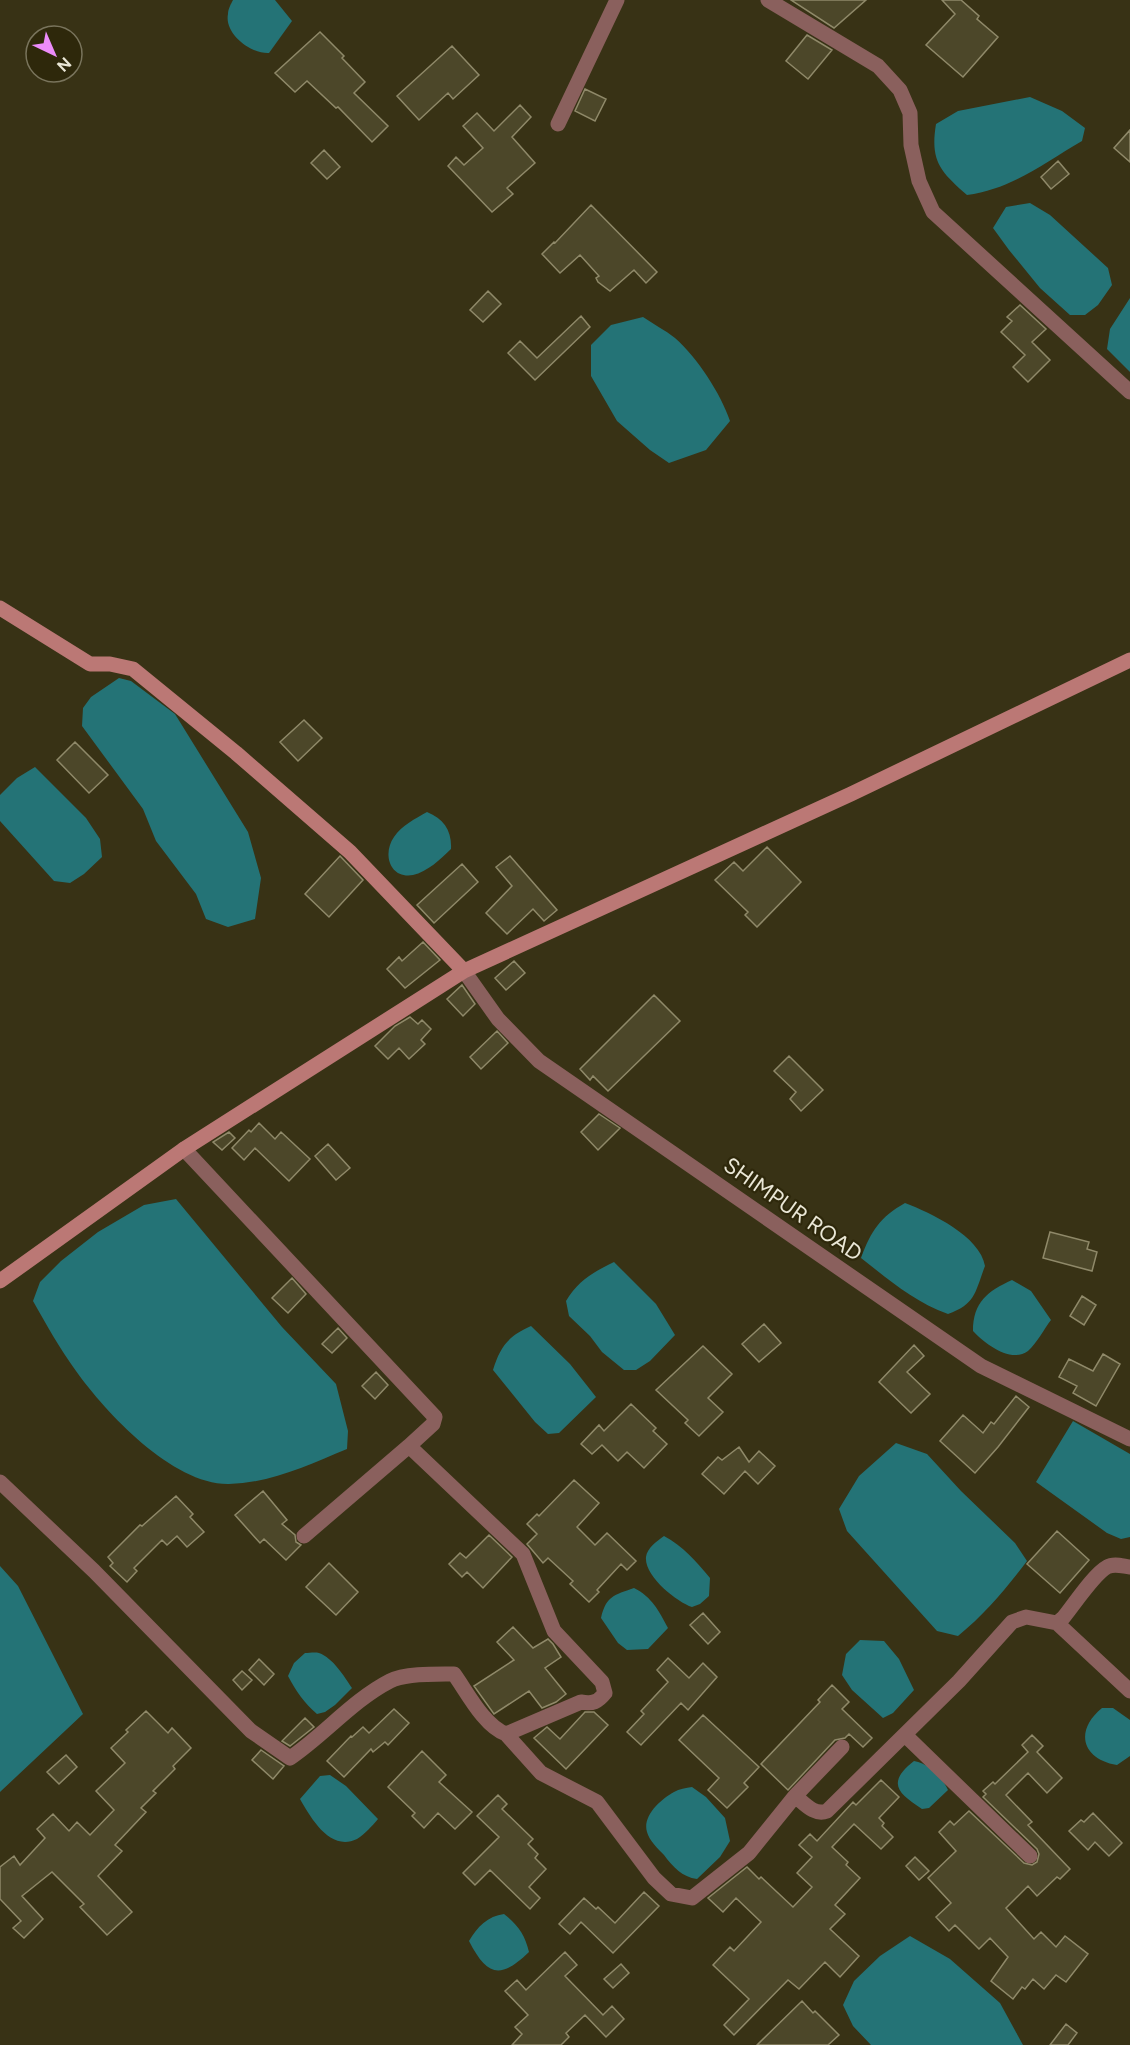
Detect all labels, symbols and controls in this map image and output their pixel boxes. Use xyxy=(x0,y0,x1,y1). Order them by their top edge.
north arrow xyxy=(24,24,84,84)
text: N xyxy=(53,53,75,76)
street label: SHIMPUR ROAD xyxy=(719,1151,867,1267)

